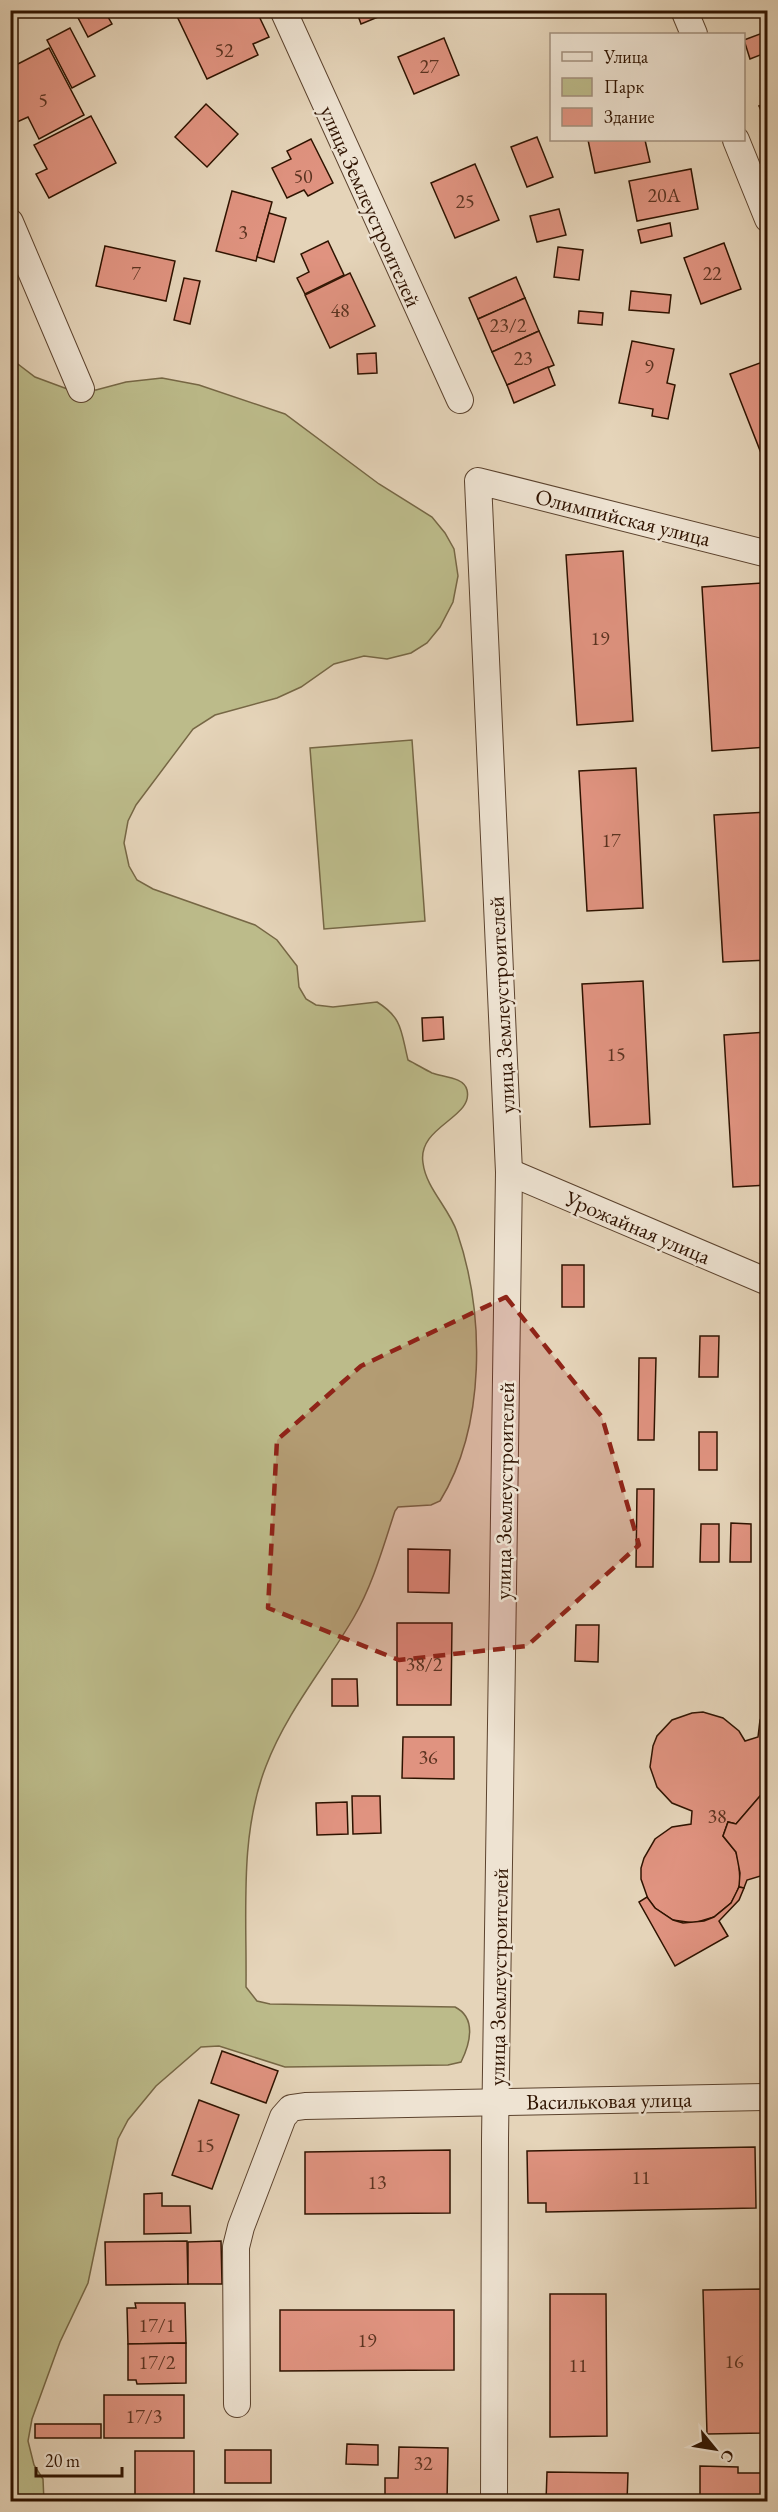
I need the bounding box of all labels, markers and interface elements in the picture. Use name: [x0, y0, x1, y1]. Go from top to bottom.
legend: [550, 33, 745, 141]
house number: 52: [214, 37, 234, 63]
text: Улица: [603, 45, 649, 68]
house number: 27: [419, 53, 439, 79]
text: Парк: [604, 75, 644, 98]
house number: 5: [38, 87, 48, 113]
street label: улица Землеустроителей: [313, 101, 428, 312]
text: Здание: [604, 105, 654, 128]
house number: 50: [293, 163, 313, 189]
house number: 20А: [647, 182, 681, 208]
house number: 25: [455, 188, 475, 214]
house number: 3: [238, 219, 248, 245]
house number: 7: [131, 260, 141, 286]
house number: 22: [702, 260, 722, 286]
house number: 48: [330, 297, 350, 323]
house number: 23/2: [490, 312, 527, 338]
house number: 23: [513, 345, 533, 371]
house number: 9: [644, 353, 654, 379]
street label: Олимпийская улица: [532, 482, 714, 553]
house number: 19: [590, 625, 610, 651]
house number: 17: [601, 827, 621, 853]
street label: улица Землеустроителей: [481, 895, 522, 1115]
house number: 15: [606, 1041, 626, 1067]
street label: Урожайная улица: [560, 1183, 715, 1271]
street label: улица Землеустроителей: [488, 1381, 521, 1600]
house number: 38/2: [406, 1651, 443, 1677]
house number: 36: [418, 1744, 438, 1770]
house number: 38: [707, 1803, 727, 1829]
street label: улица Землеустроителей: [482, 1867, 515, 2086]
street label: Васильковая улица: [526, 2085, 692, 2116]
house number: 15: [195, 2132, 215, 2158]
house number: 11: [631, 2164, 651, 2190]
house number: 13: [367, 2169, 387, 2195]
house number: 17/1: [139, 2312, 175, 2338]
house number: 19: [357, 2327, 377, 2353]
house number: 16: [724, 2348, 744, 2374]
house number: 17/2: [139, 2349, 176, 2375]
house number: 11: [568, 2352, 588, 2378]
house number: 17/3: [126, 2403, 162, 2429]
north arrow: [685, 2419, 745, 2479]
scale bar: [36, 2440, 122, 2478]
text: С: [716, 2446, 739, 2466]
text: 20 m: [45, 2449, 80, 2472]
house number: 32: [413, 2450, 433, 2476]

